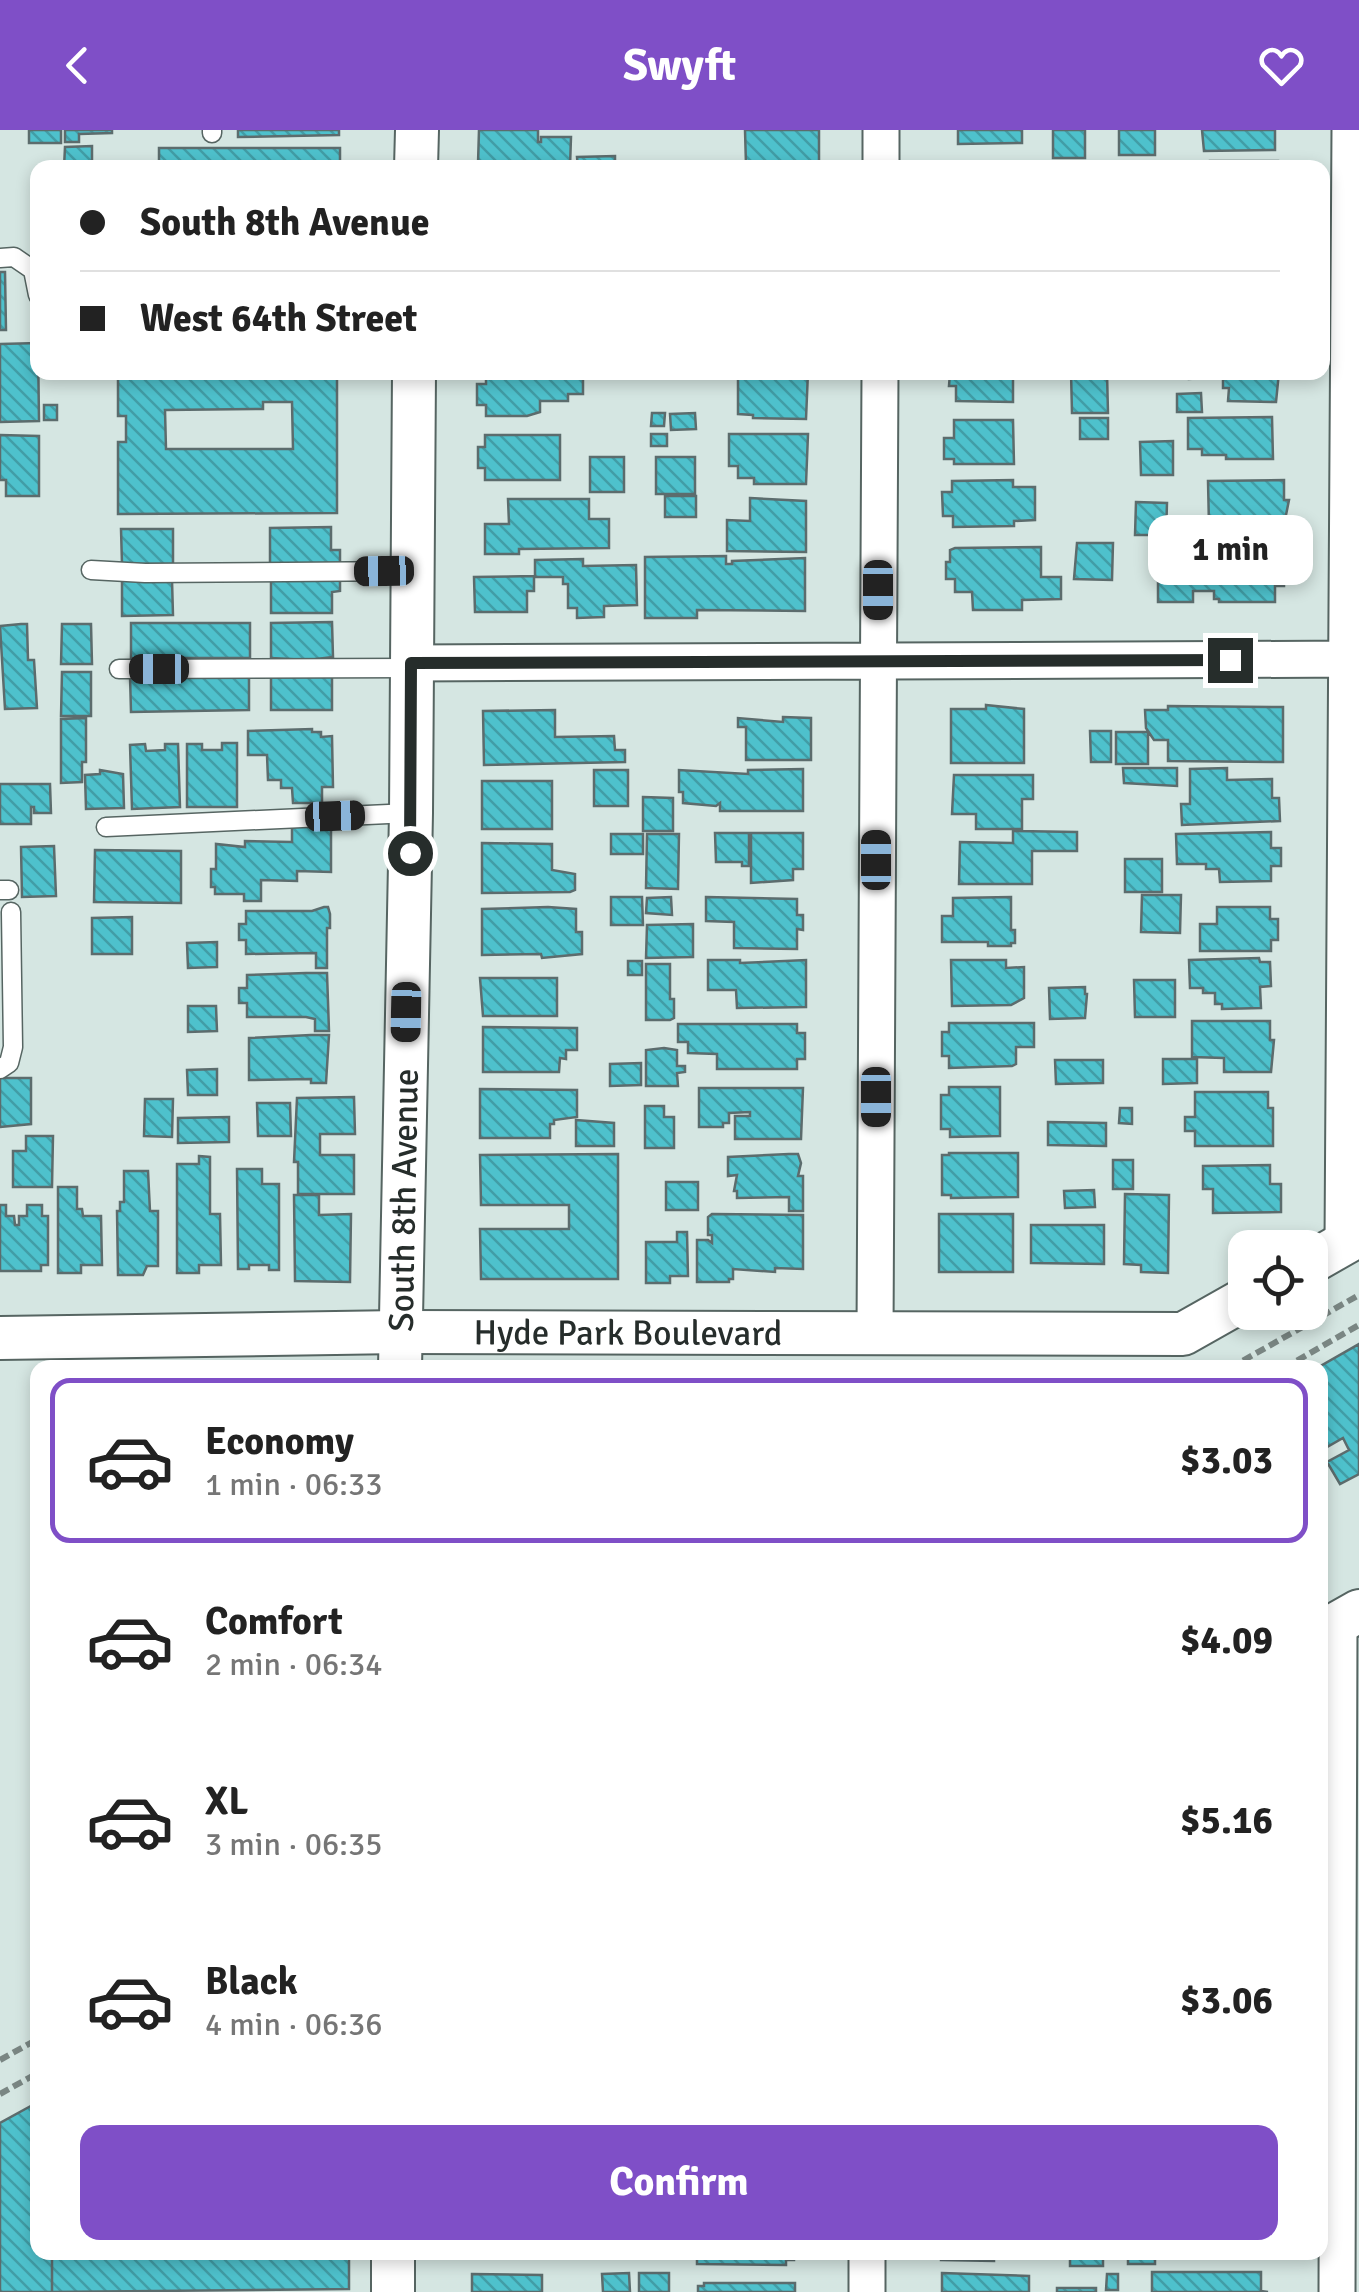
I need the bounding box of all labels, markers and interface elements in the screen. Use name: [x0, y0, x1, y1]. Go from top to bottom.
icon: back: [50, 38, 105, 93]
text: Swyft: [623, 38, 736, 93]
icon: heart: [1254, 38, 1309, 93]
text: South 8th Avenue: [140, 199, 430, 246]
text: West 64th Street: [140, 295, 417, 342]
callout: 1 min: [1148, 515, 1312, 585]
text: 1 min: [1192, 530, 1269, 569]
car: [354, 555, 414, 587]
car: [863, 560, 893, 620]
route end: [1208, 638, 1253, 683]
car: [129, 654, 189, 684]
car: [304, 800, 366, 832]
car: [861, 830, 891, 890]
route start: [388, 831, 433, 876]
car: [390, 982, 422, 1042]
car: [861, 1067, 891, 1127]
street label: South 8th Avenue: [379, 1068, 427, 1332]
map controls: [1228, 1230, 1328, 1330]
button: locate: [1228, 1230, 1328, 1330]
street label: Hyde Park Boulevard: [473, 1311, 782, 1354]
icon: car: [85, 1416, 175, 1506]
text: Economy: [205, 1418, 354, 1465]
text: $3.03: [1180, 1437, 1273, 1484]
text: 1 min · 06:33: [205, 1465, 383, 1504]
icon: car: [85, 1596, 175, 1686]
text: Comfort: [205, 1598, 343, 1645]
text: $4.09: [1180, 1617, 1273, 1664]
text: 2 min · 06:34: [205, 1645, 383, 1684]
icon: car: [85, 1776, 175, 1866]
text: XL: [205, 1778, 248, 1825]
text: $5.16: [1180, 1797, 1273, 1844]
text: 3 min · 06:35: [205, 1825, 383, 1864]
icon: car: [85, 1956, 175, 2046]
text: Black: [205, 1958, 298, 2005]
text: $3.06: [1180, 1977, 1273, 2024]
text: 4 min · 06:36: [205, 2005, 383, 2044]
button: Confirm: [80, 2125, 1278, 2240]

